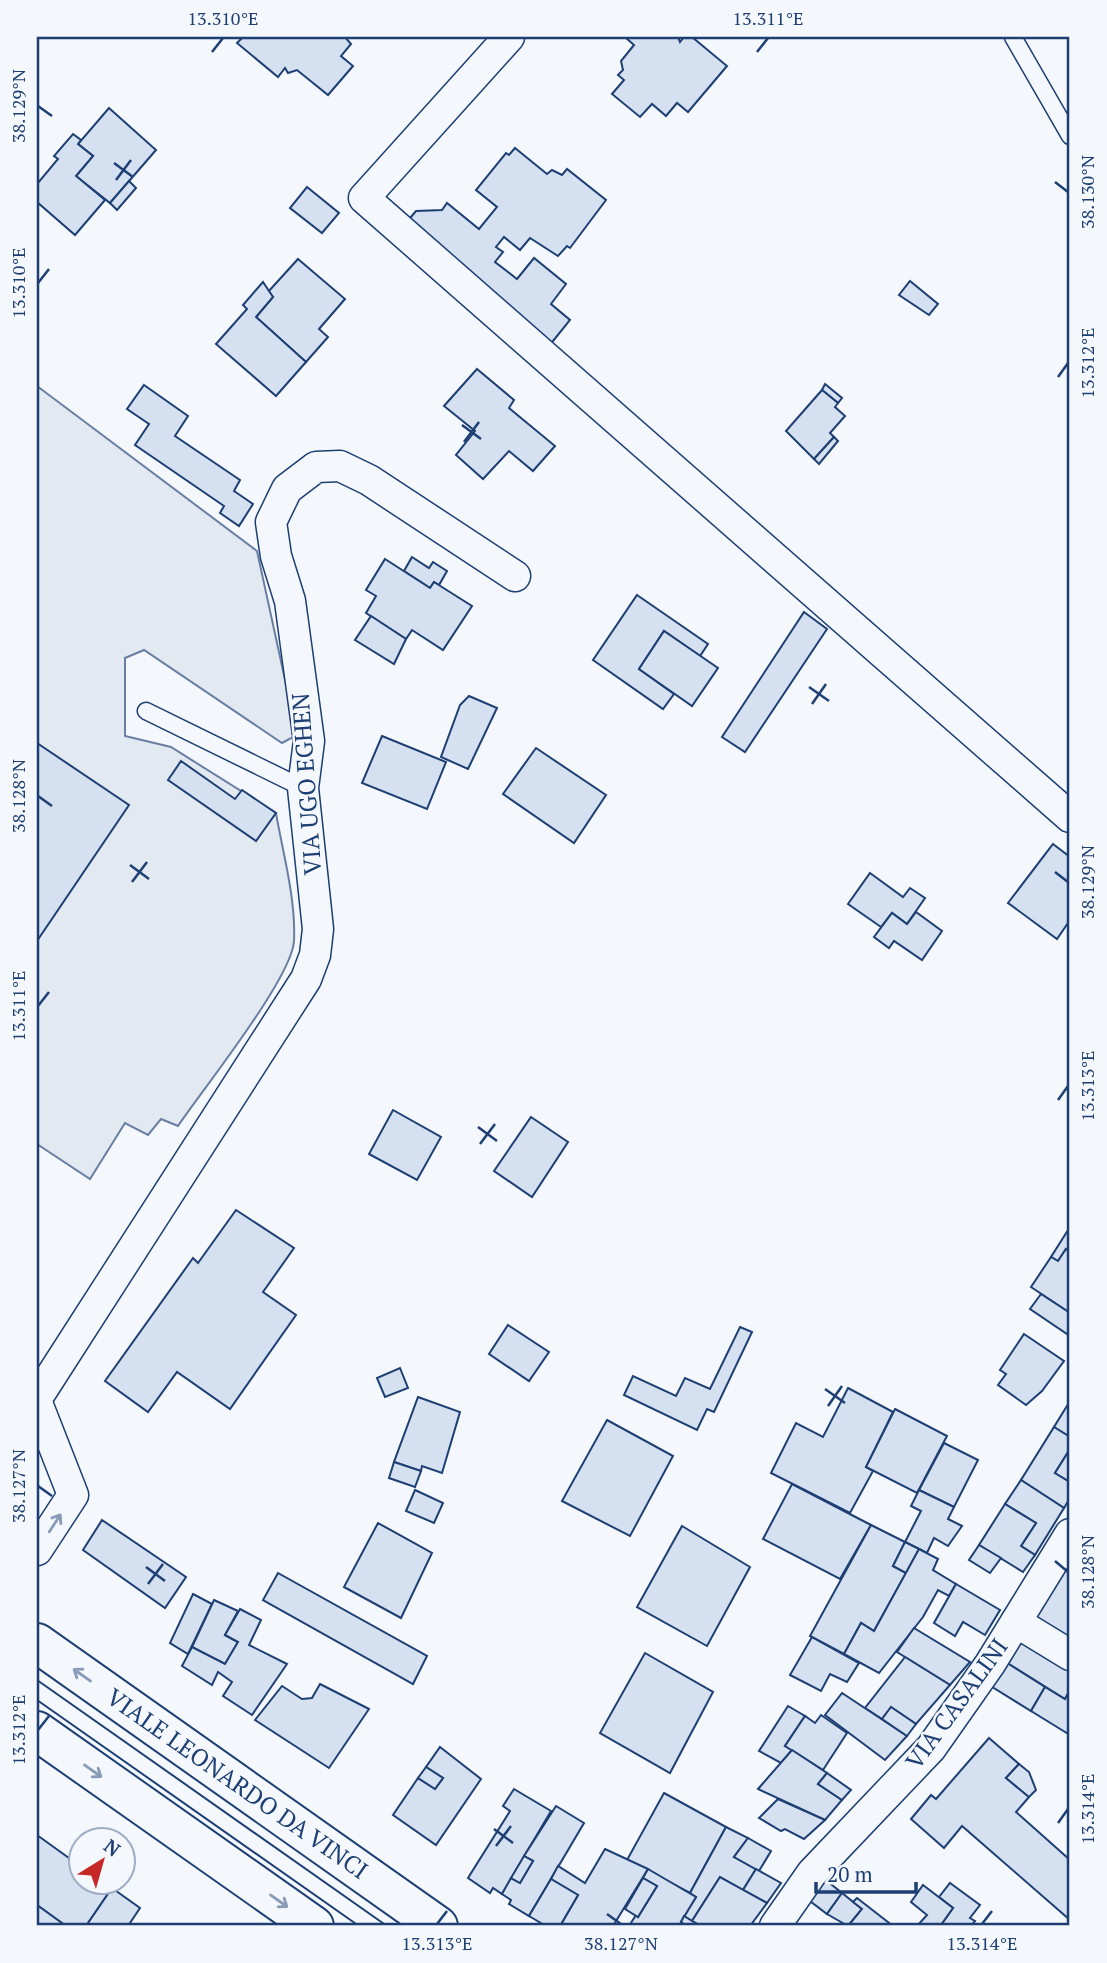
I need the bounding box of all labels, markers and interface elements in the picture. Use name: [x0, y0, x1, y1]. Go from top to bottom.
text: 13.310°E: [187, 6, 259, 30]
text: 13.311°E: [732, 6, 804, 30]
text: 38.129°N: [6, 69, 30, 143]
text: 38.130°N: [1075, 155, 1099, 229]
text: 13.310°E: [6, 247, 30, 319]
text: 13.312°E: [1075, 327, 1099, 399]
street label: VIA UGO EGHEN: [284, 692, 328, 876]
text: 38.128°N: [6, 759, 30, 833]
text: 38.129°N: [1075, 845, 1099, 919]
text: 13.311°E: [6, 970, 30, 1042]
text: 13.313°E: [1075, 1050, 1099, 1122]
text: 38.127°N: [6, 1449, 30, 1523]
one-way arrow: [48, 1513, 62, 1533]
text: 38.128°N: [1075, 1535, 1099, 1609]
street label: VIA CASALINI: [898, 1631, 1015, 1775]
one-way arrow: [73, 1668, 92, 1682]
street label: VIALE LEONARDO DA VINCI: [100, 1682, 374, 1886]
text: 13.312°E: [6, 1694, 30, 1766]
one-way arrow: [83, 1764, 102, 1778]
text: 13.314°E: [1075, 1773, 1099, 1845]
north arrow: [66, 1826, 136, 1896]
scale bar: [816, 1851, 916, 1895]
text: 20 m: [827, 1860, 873, 1888]
one-way arrow: [269, 1894, 288, 1908]
text: 13.313°E: [401, 1931, 473, 1955]
text: 38.127°N: [584, 1931, 658, 1955]
text: 13.314°E: [946, 1931, 1018, 1955]

